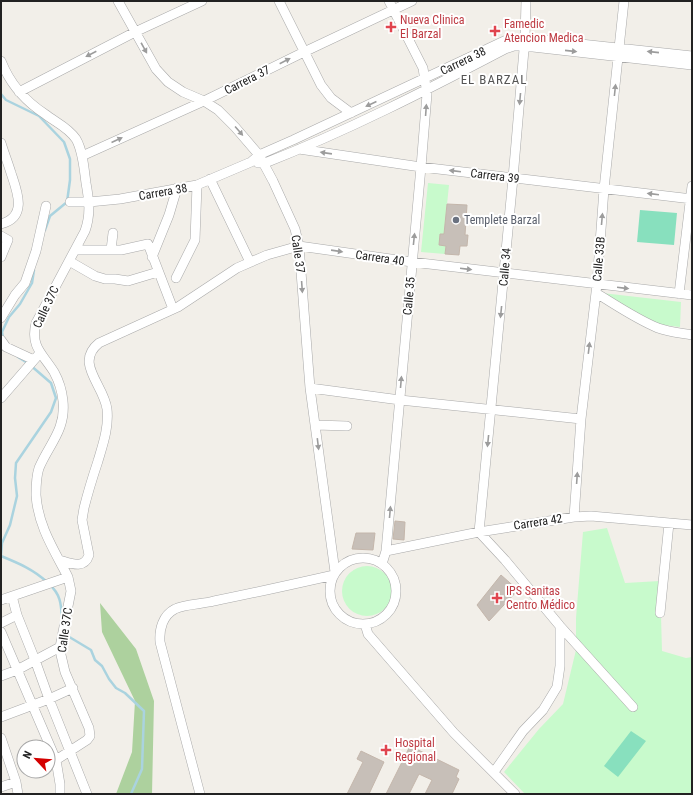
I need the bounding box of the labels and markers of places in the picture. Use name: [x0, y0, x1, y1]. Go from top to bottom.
place label: Nueva Clinica El Barzal: [400, 13, 465, 41]
place label: Famedic Atencion Medica: [504, 17, 584, 45]
marker: Nueva Clinica El Barzal: [385, 21, 397, 33]
marker: Famedic Atencion Medica: [489, 25, 501, 37]
place label: Templete Barzal: [464, 213, 540, 227]
marker: Templete Barzal: [451, 215, 461, 225]
place label: IPS Sanitas Centro Médico: [506, 584, 575, 612]
marker: IPS Sanitas Centro Médico: [491, 592, 503, 604]
place label: Hospital Regional: [395, 736, 436, 764]
marker: Hospital Regional: [380, 744, 392, 756]

